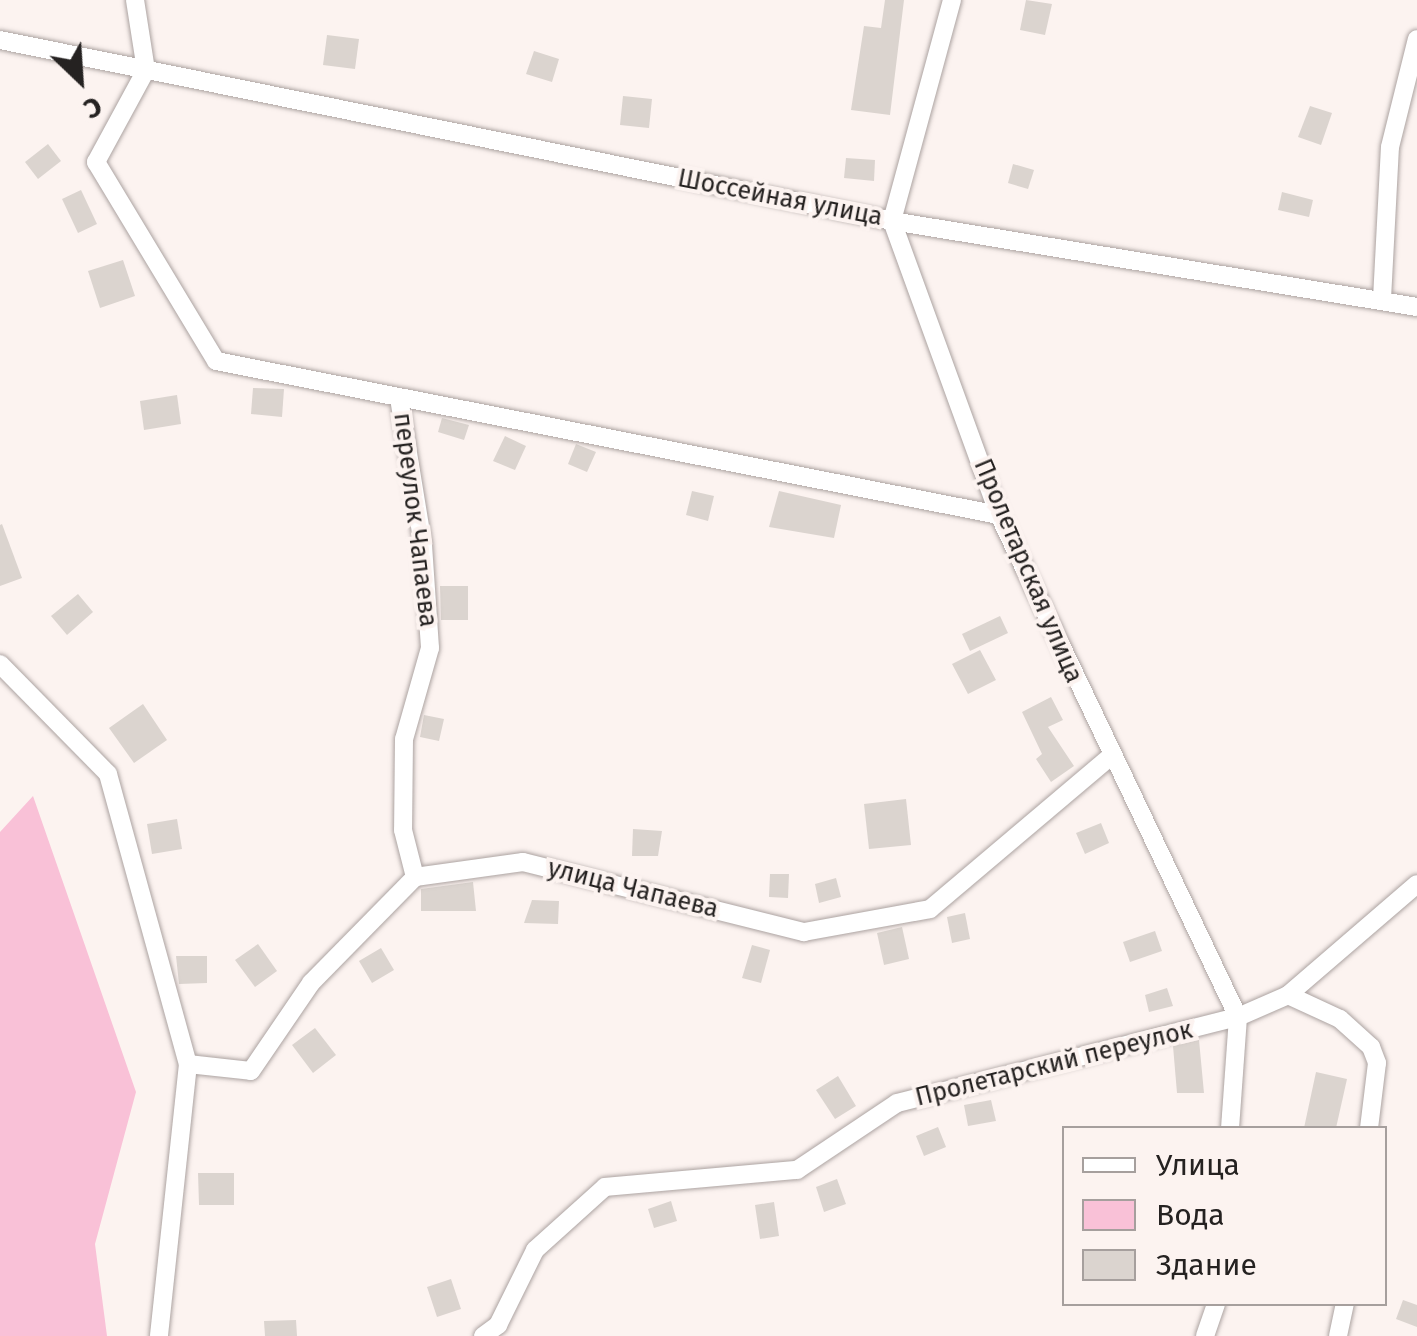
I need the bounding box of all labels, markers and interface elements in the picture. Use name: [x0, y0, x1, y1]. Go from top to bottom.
north arrow: [30, 30, 130, 130]
text: С: [79, 89, 107, 126]
street label: Шоссейная улица: [675, 163, 885, 233]
street label: переулок Чапаева: [387, 411, 443, 629]
street label: Пролетарская улица: [967, 454, 1089, 688]
street label: улица Чапаева: [545, 853, 721, 925]
street label: Пролетарский переулок: [912, 1015, 1196, 1113]
legend: [1062, 1126, 1387, 1306]
text: Улица: [1156, 1147, 1240, 1183]
text: Вода: [1156, 1197, 1225, 1233]
text: Здание: [1156, 1247, 1257, 1283]

